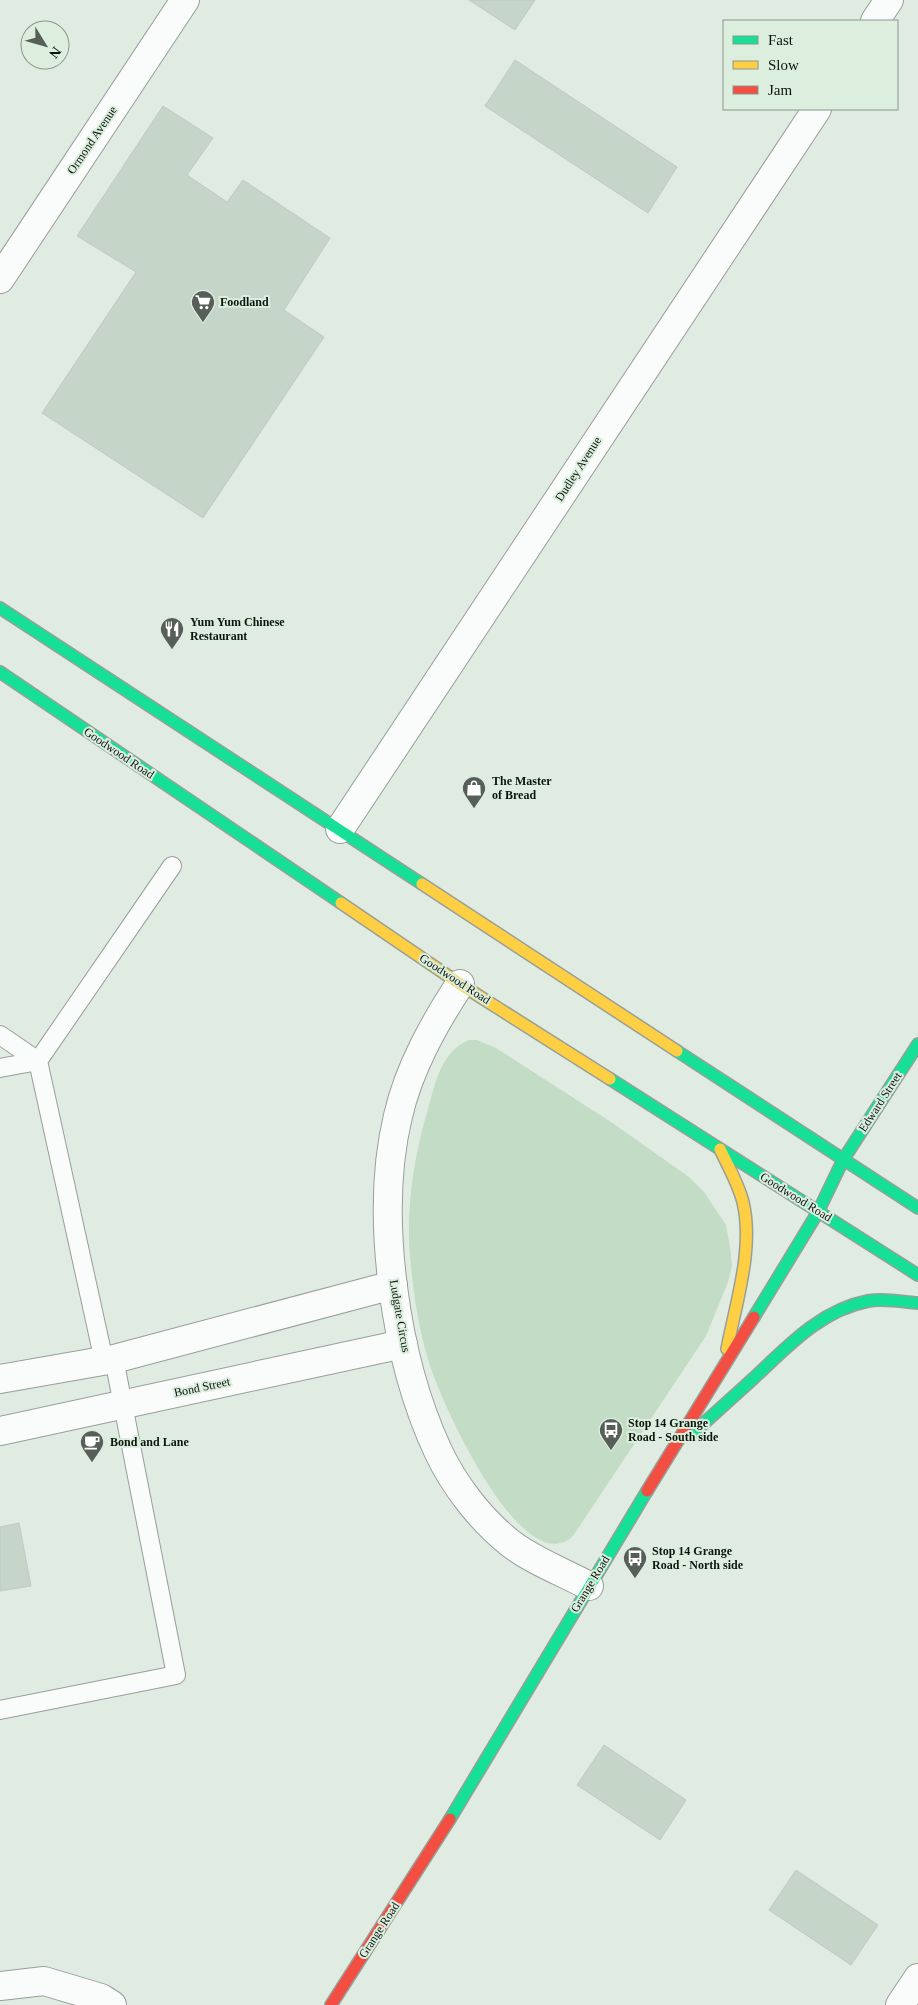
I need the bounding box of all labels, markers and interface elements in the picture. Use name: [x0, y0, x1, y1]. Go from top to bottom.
north arrow: [20, 20, 70, 70]
legend: [723, 20, 898, 110]
text: Fast: [768, 32, 794, 48]
text: N: [46, 44, 64, 61]
text: Slow: [768, 57, 799, 73]
text: Jam: [768, 82, 792, 98]
street label: Ormond Avenue: [64, 103, 120, 177]
supermarket icon: Foodland: [190, 289, 216, 323]
place label: Foodland: [220, 295, 269, 309]
street label: Dudley Avenue: [552, 434, 604, 504]
place label: Yum Yum Chinese Restaurant: [190, 615, 285, 643]
restaurant icon: Yum Yum Chinese Restaurant: [159, 616, 185, 650]
street label: Goodwood Road: [81, 724, 157, 782]
place label: The Master of Bread: [492, 774, 552, 802]
shop icon: The Master of Bread: [461, 775, 487, 809]
street label: Goodwood Road: [417, 951, 493, 1007]
street label: Edward Street: [856, 1069, 905, 1134]
street label: Goodwood Road: [758, 1169, 834, 1225]
street label: Ludgate Circus: [387, 1279, 413, 1354]
street label: Bond Street: [173, 1374, 232, 1400]
place label: Stop 14 Grange Road - South side: [628, 1416, 719, 1444]
bus stop icon: Stop 14 Grange Road - South side: [598, 1417, 624, 1451]
cafe icon: Bond and Lane: [79, 1429, 105, 1463]
place label: Bond and Lane: [110, 1435, 189, 1449]
place label: Stop 14 Grange Road - North side: [652, 1544, 744, 1572]
bus stop icon: Stop 14 Grange Road - North side: [622, 1545, 648, 1579]
street label: Grange Road: [568, 1553, 612, 1615]
street label: Grange Road: [356, 1899, 402, 1961]

